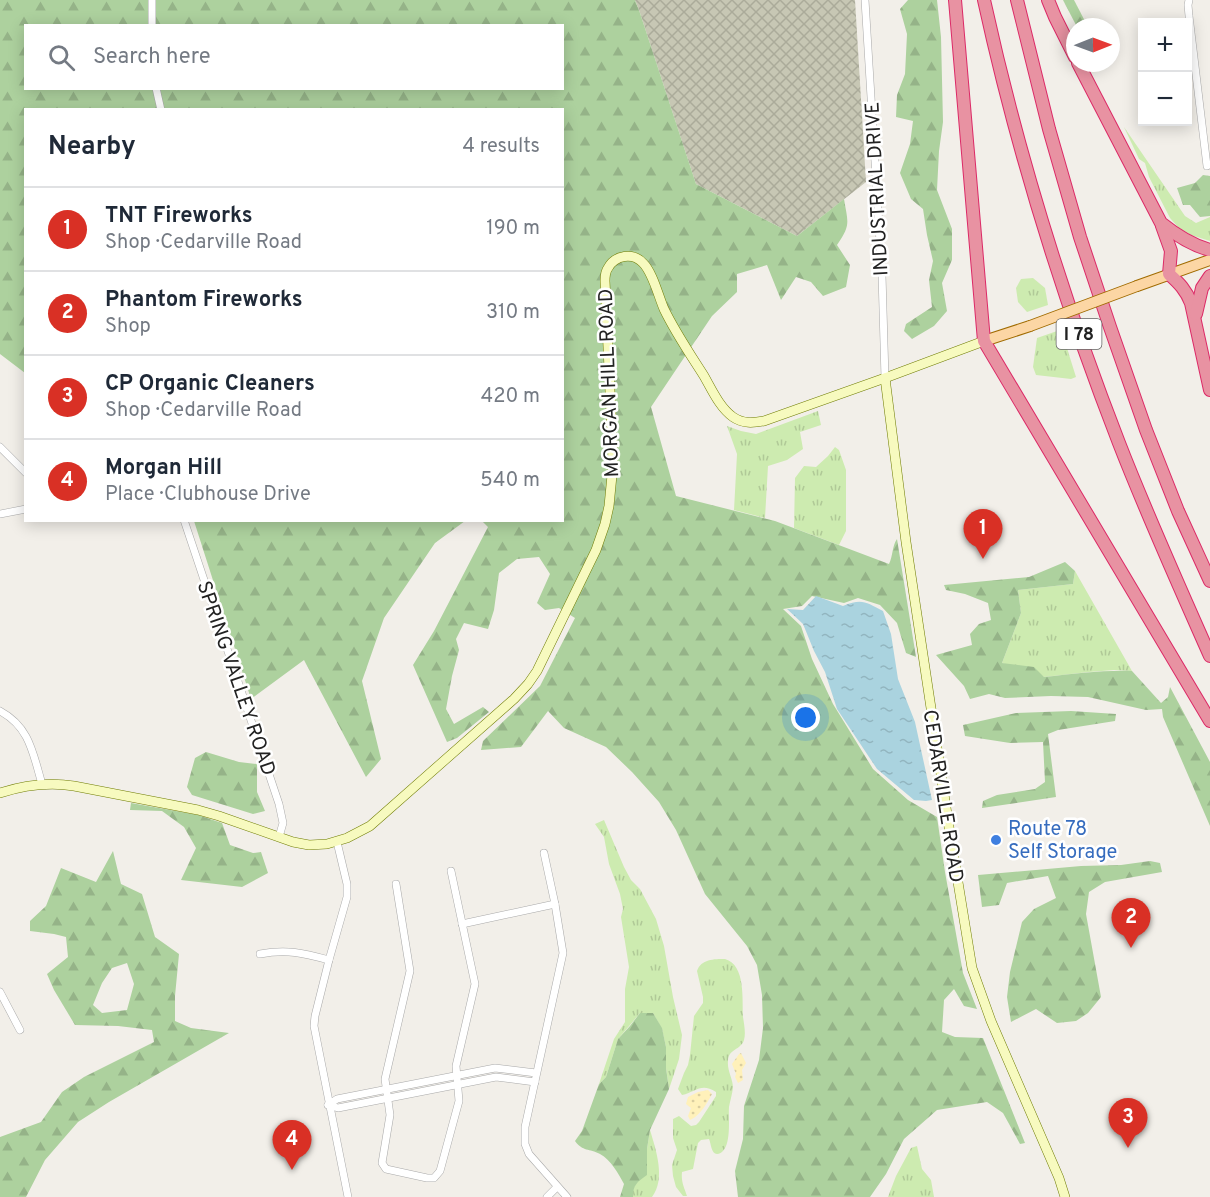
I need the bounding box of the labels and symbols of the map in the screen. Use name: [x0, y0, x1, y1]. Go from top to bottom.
north arrow: [1066, 18, 1120, 72]
street label: INDUSTRIAL DRIVE: [860, 101, 896, 277]
street label: MORGAN HILL ROAD: [594, 288, 626, 478]
road number: I 78: [1056, 319, 1102, 349]
pin: 1: [964, 510, 1002, 559]
street label: SPRING VALLEY ROAD: [190, 578, 281, 779]
your location: [791, 703, 820, 732]
street label: CEDARVILLE ROAD: [916, 708, 969, 885]
place label: Route 78 Self Storage: [1008, 817, 1117, 866]
marker: Route 78 Self Storage: [989, 833, 1003, 847]
pin: 2: [1112, 898, 1150, 948]
pin: 3: [1108, 1098, 1148, 1148]
pin: 4: [272, 1120, 312, 1170]

